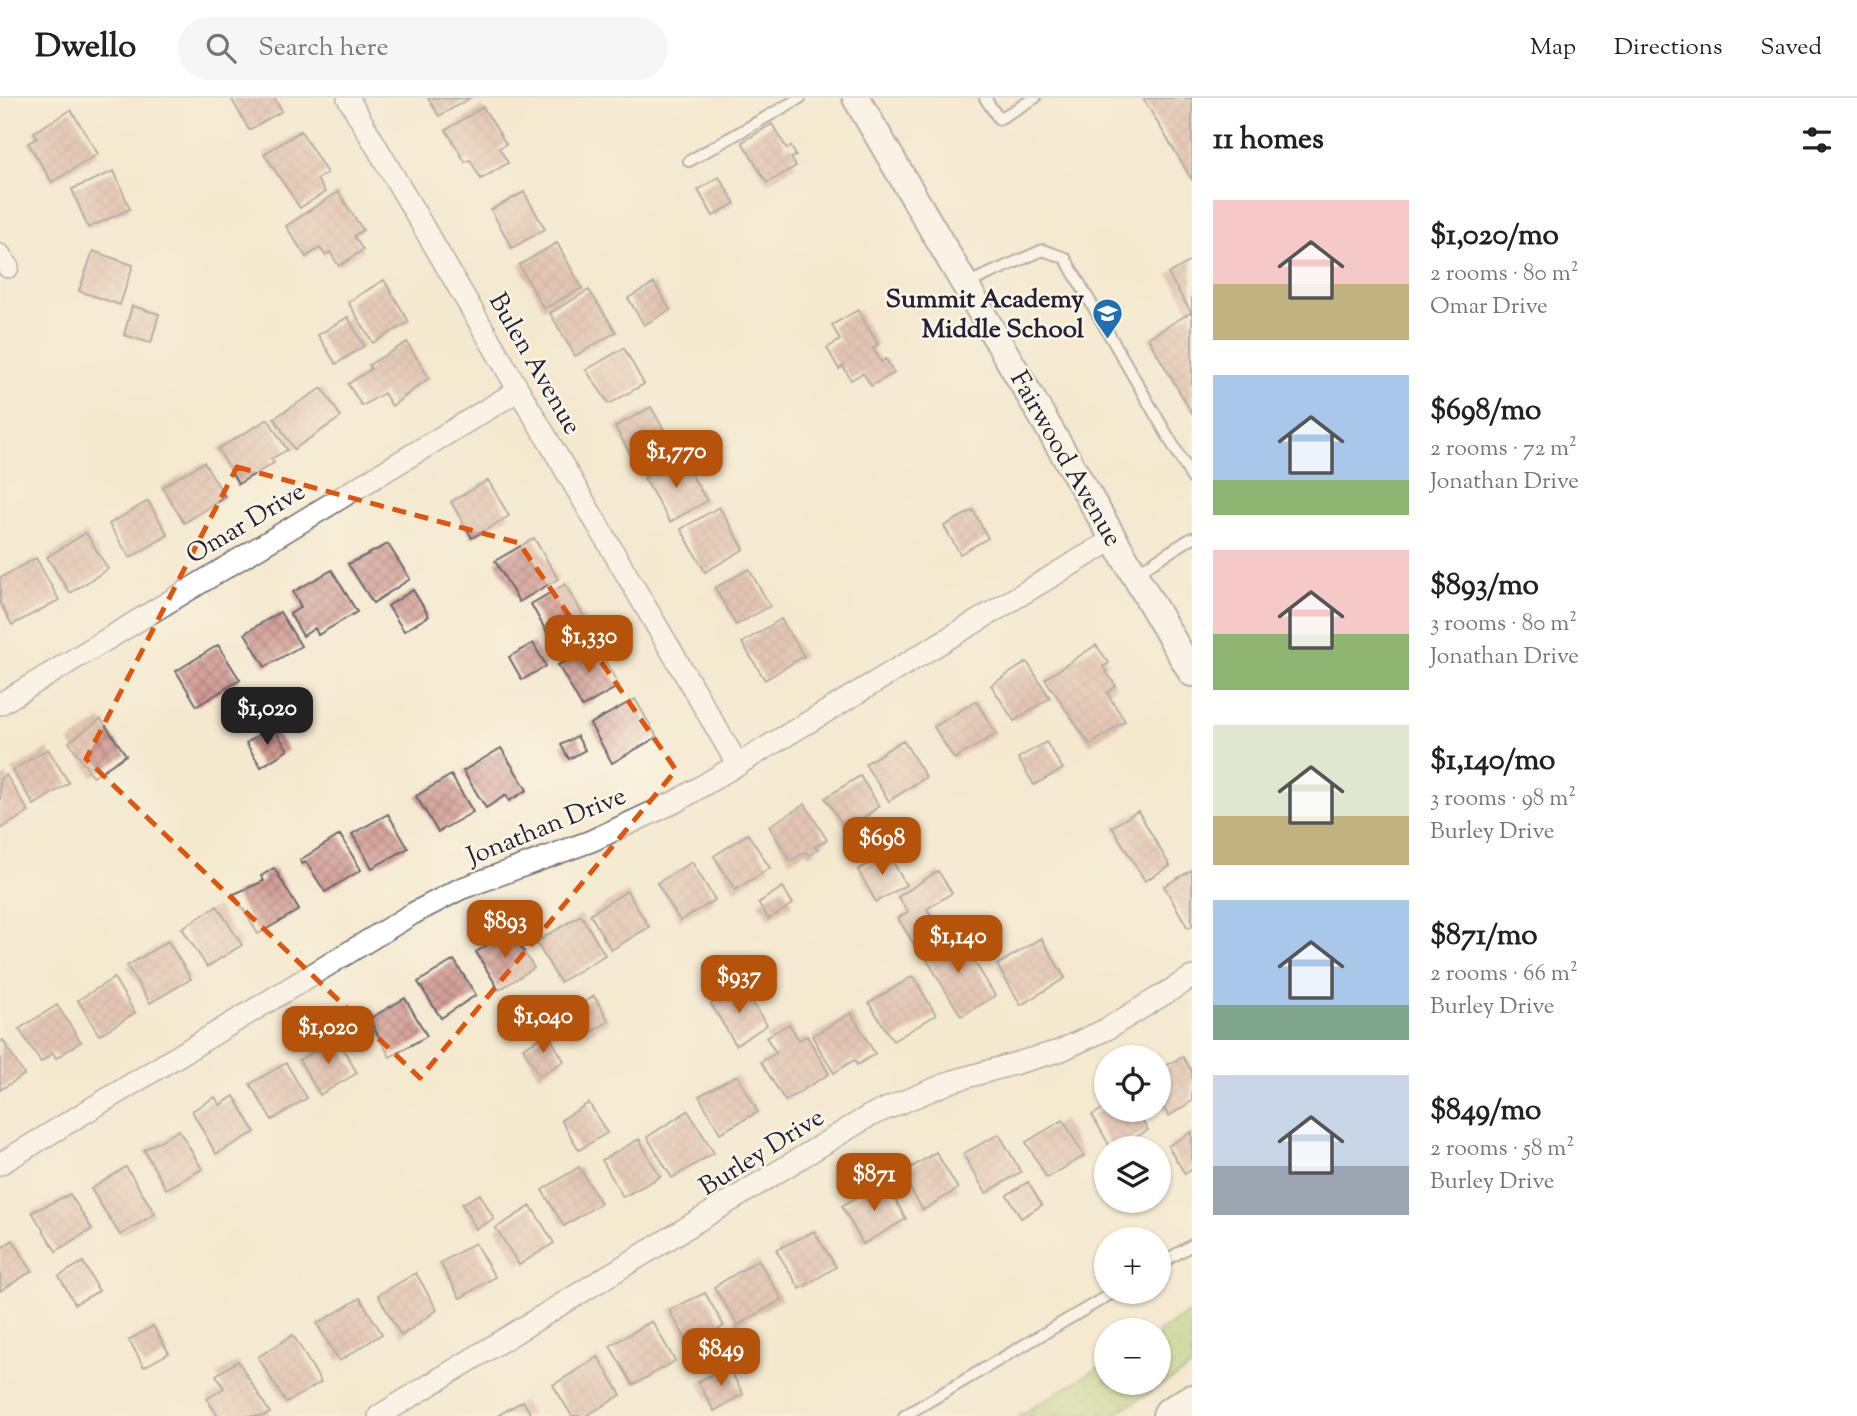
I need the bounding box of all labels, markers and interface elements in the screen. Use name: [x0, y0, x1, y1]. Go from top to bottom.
search box: [178, 17, 668, 80]
text: Dwello: [35, 24, 136, 72]
icon: search: [202, 29, 240, 67]
text: Search here: [258, 30, 389, 67]
text: Map: [1530, 31, 1576, 65]
text: Directions: [1614, 31, 1722, 65]
text: Saved: [1760, 31, 1822, 65]
text: 11 homes: [1213, 119, 1324, 162]
icon: filters: [1798, 121, 1836, 159]
text: $1,020/mo: [1430, 215, 1559, 258]
icon: home: [1269, 228, 1353, 312]
text: 2 rooms · 80 m²: [1430, 258, 1578, 291]
place label: Summit Academy Middle School: [885, 282, 1085, 349]
street label: Bulen Avenue: [478, 286, 589, 442]
text: Omar Drive: [1430, 291, 1548, 324]
school or university icon: Summit Academy Middle School: [1090, 296, 1124, 340]
street label: Fairwood Avenue: [1000, 365, 1130, 554]
text: $698/mo: [1430, 390, 1542, 433]
icon: home: [1269, 403, 1353, 487]
pin: $1,770: [619, 430, 733, 490]
text: 2 rooms · 72 m²: [1430, 433, 1577, 466]
text: $1,770: [646, 436, 706, 469]
text: Jonathan Drive: [1430, 466, 1579, 499]
street label: Omar Drive: [180, 474, 313, 574]
text: $893/mo: [1430, 565, 1539, 608]
icon: home: [1269, 578, 1353, 662]
text: 3 rooms · 80 m²: [1430, 608, 1577, 641]
pin: $1,330: [532, 616, 646, 675]
text: $1,330: [561, 621, 617, 654]
text: Jonathan Drive: [1430, 641, 1579, 674]
pin: $1,020: [210, 688, 324, 747]
text: $1,020: [237, 693, 297, 726]
text: $1,140/mo: [1430, 740, 1555, 783]
icon: home: [1269, 753, 1353, 837]
street label: Jonathan Drive: [460, 779, 632, 877]
text: 3 rooms · 98 m²: [1430, 783, 1576, 816]
text: Burley Drive: [1430, 816, 1555, 849]
pin: $698: [841, 818, 923, 877]
text: $698: [859, 823, 905, 856]
pin: $893: [464, 900, 546, 960]
text: $893: [483, 906, 527, 939]
text: $871/mo: [1430, 915, 1538, 958]
pin: $1,140: [901, 916, 1015, 975]
text: $1,140: [929, 921, 987, 954]
icon: home: [1269, 928, 1353, 1012]
pin: $937: [698, 956, 780, 1015]
text: 2 rooms · 66 m²: [1430, 958, 1578, 991]
text: $937: [717, 961, 761, 994]
text: Burley Drive: [1430, 991, 1555, 1024]
pin: $1,040: [486, 996, 600, 1055]
text: $1,040: [513, 1001, 573, 1034]
pin: $1,020: [271, 1006, 385, 1066]
text: $1,020: [298, 1012, 358, 1045]
map controls: [1094, 1045, 1171, 1395]
button: locate: [1094, 1045, 1171, 1122]
text: $849/mo: [1430, 1090, 1541, 1133]
street label: Burley Drive: [693, 1100, 832, 1206]
icon: home: [1269, 1103, 1353, 1187]
text: 2 rooms · 58 m²: [1430, 1133, 1574, 1166]
button: layers: [1094, 1136, 1171, 1213]
pin: $871: [833, 1154, 915, 1213]
text: $871: [852, 1159, 896, 1192]
text: Burley Drive: [1430, 1166, 1555, 1199]
button: +: [1094, 1227, 1171, 1304]
button: −: [1094, 1318, 1171, 1395]
pin: $849: [680, 1328, 762, 1388]
text: $849: [698, 1334, 744, 1367]

